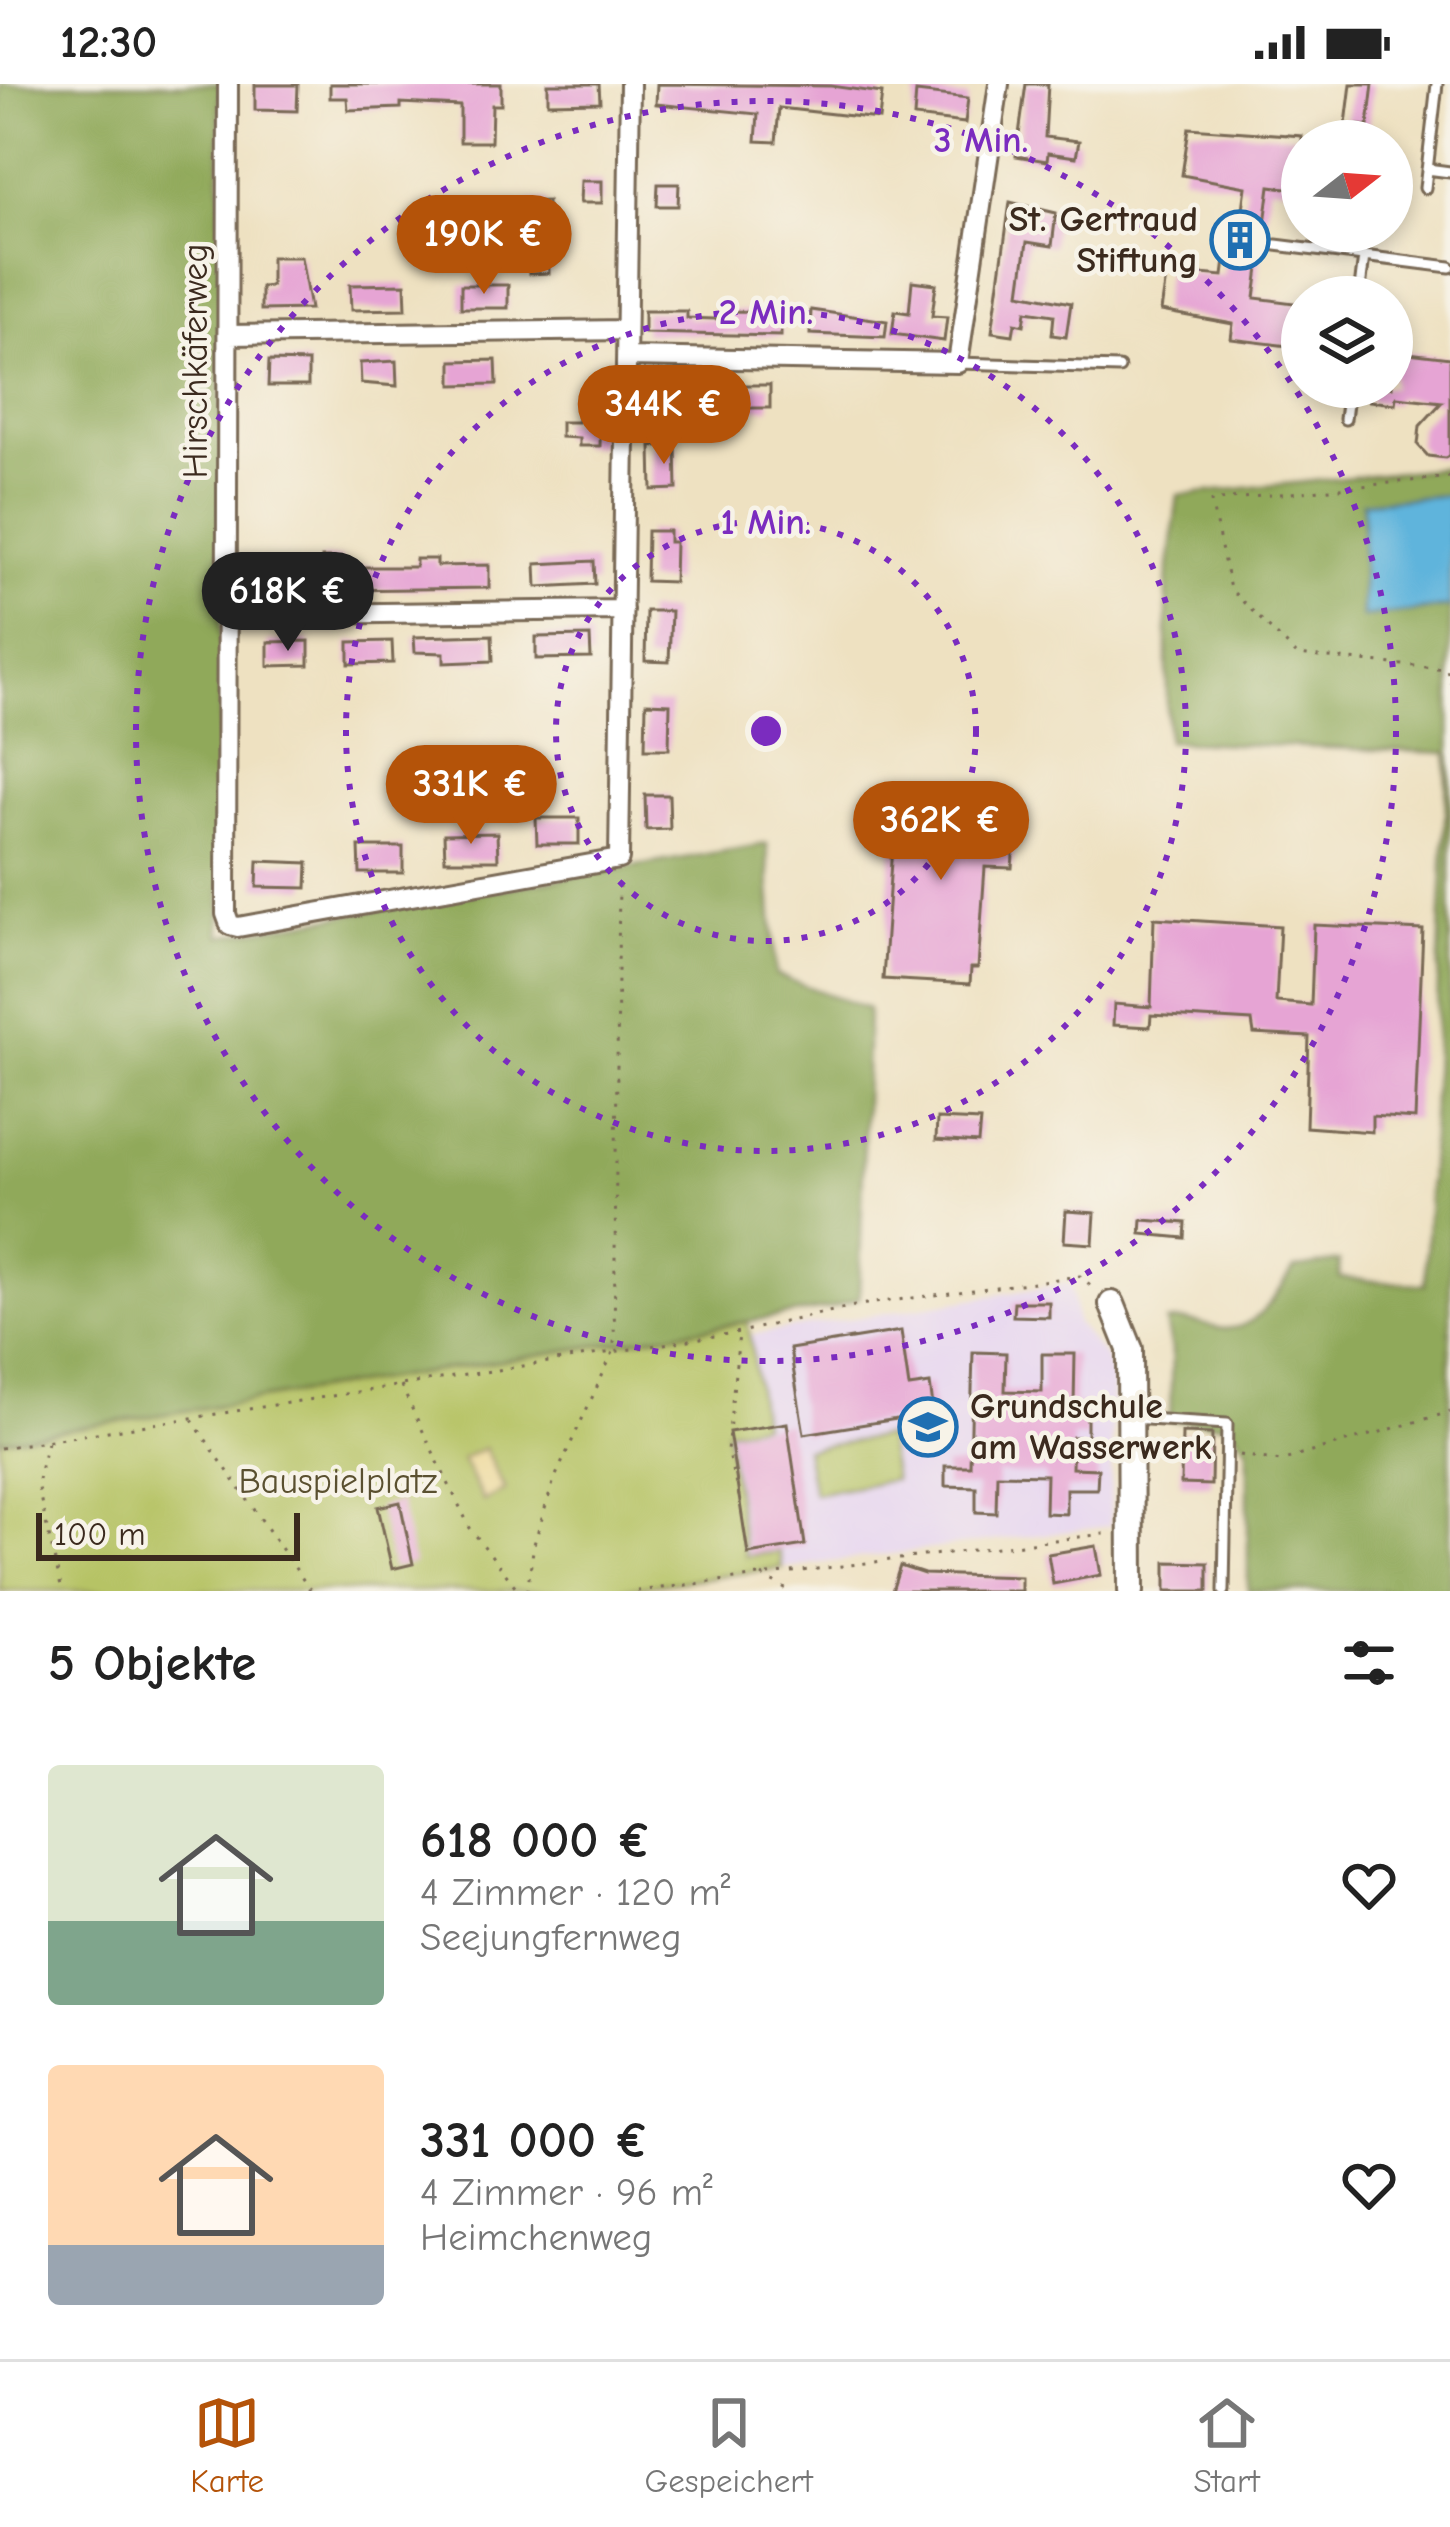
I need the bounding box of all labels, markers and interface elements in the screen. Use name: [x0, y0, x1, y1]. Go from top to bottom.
text: 12:30: [60, 16, 157, 68]
text: 3 Min.: [934, 120, 1028, 161]
north arrow: [1281, 120, 1413, 252]
map controls: [1281, 120, 1413, 408]
pin: 190K €: [386, 195, 582, 297]
place label: St. Gertraud Stiftung: [1009, 199, 1198, 281]
building icon: St. Gertraud Stiftung: [1209, 209, 1271, 271]
text: 190K €: [424, 211, 544, 256]
street label: Hirschkäferweg: [175, 244, 216, 478]
button: layers: [1281, 276, 1413, 408]
text: 2 Min.: [719, 292, 813, 333]
pin: 344K €: [566, 365, 762, 467]
text: 344K €: [605, 381, 723, 426]
text: 1 Min.: [721, 502, 811, 543]
pin: 618K €: [190, 552, 386, 654]
text: 618K €: [229, 568, 347, 613]
centre of rings: [745, 710, 787, 752]
pin: 331K €: [373, 745, 569, 847]
text: 331K €: [413, 761, 529, 806]
pin: 362K €: [843, 781, 1039, 883]
text: 362K €: [880, 797, 1002, 842]
place label: Grundschule am Wasserwerk: [970, 1386, 1212, 1468]
school or university icon: Grundschule am Wasserwerk: [897, 1396, 959, 1458]
park label: Bauspielplatz: [239, 1461, 438, 1502]
scale bar: [36, 1507, 300, 1560]
text: 100 m: [54, 1515, 146, 1553]
icon: filters: [1336, 1630, 1402, 1696]
text: 5 Objekte: [48, 1634, 256, 1693]
text: 618 000 €: [420, 1811, 652, 1870]
icon: home: [144, 1813, 288, 1957]
icon: heart: [1336, 1852, 1402, 1918]
text: 4 Zimmer · 120 m²: [420, 1870, 730, 1915]
text: Seejungfernweg: [420, 1915, 682, 1960]
text: 331 000 €: [420, 2111, 649, 2170]
icon: home: [144, 2113, 288, 2257]
icon: heart: [1336, 2152, 1402, 2218]
text: 4 Zimmer · 96 m²: [420, 2170, 713, 2215]
text: Heimchenweg: [420, 2215, 652, 2260]
tab: Karte: [190, 2390, 264, 2500]
tab: Gespeichert: [645, 2390, 813, 2500]
tab: Start: [1193, 2390, 1260, 2500]

